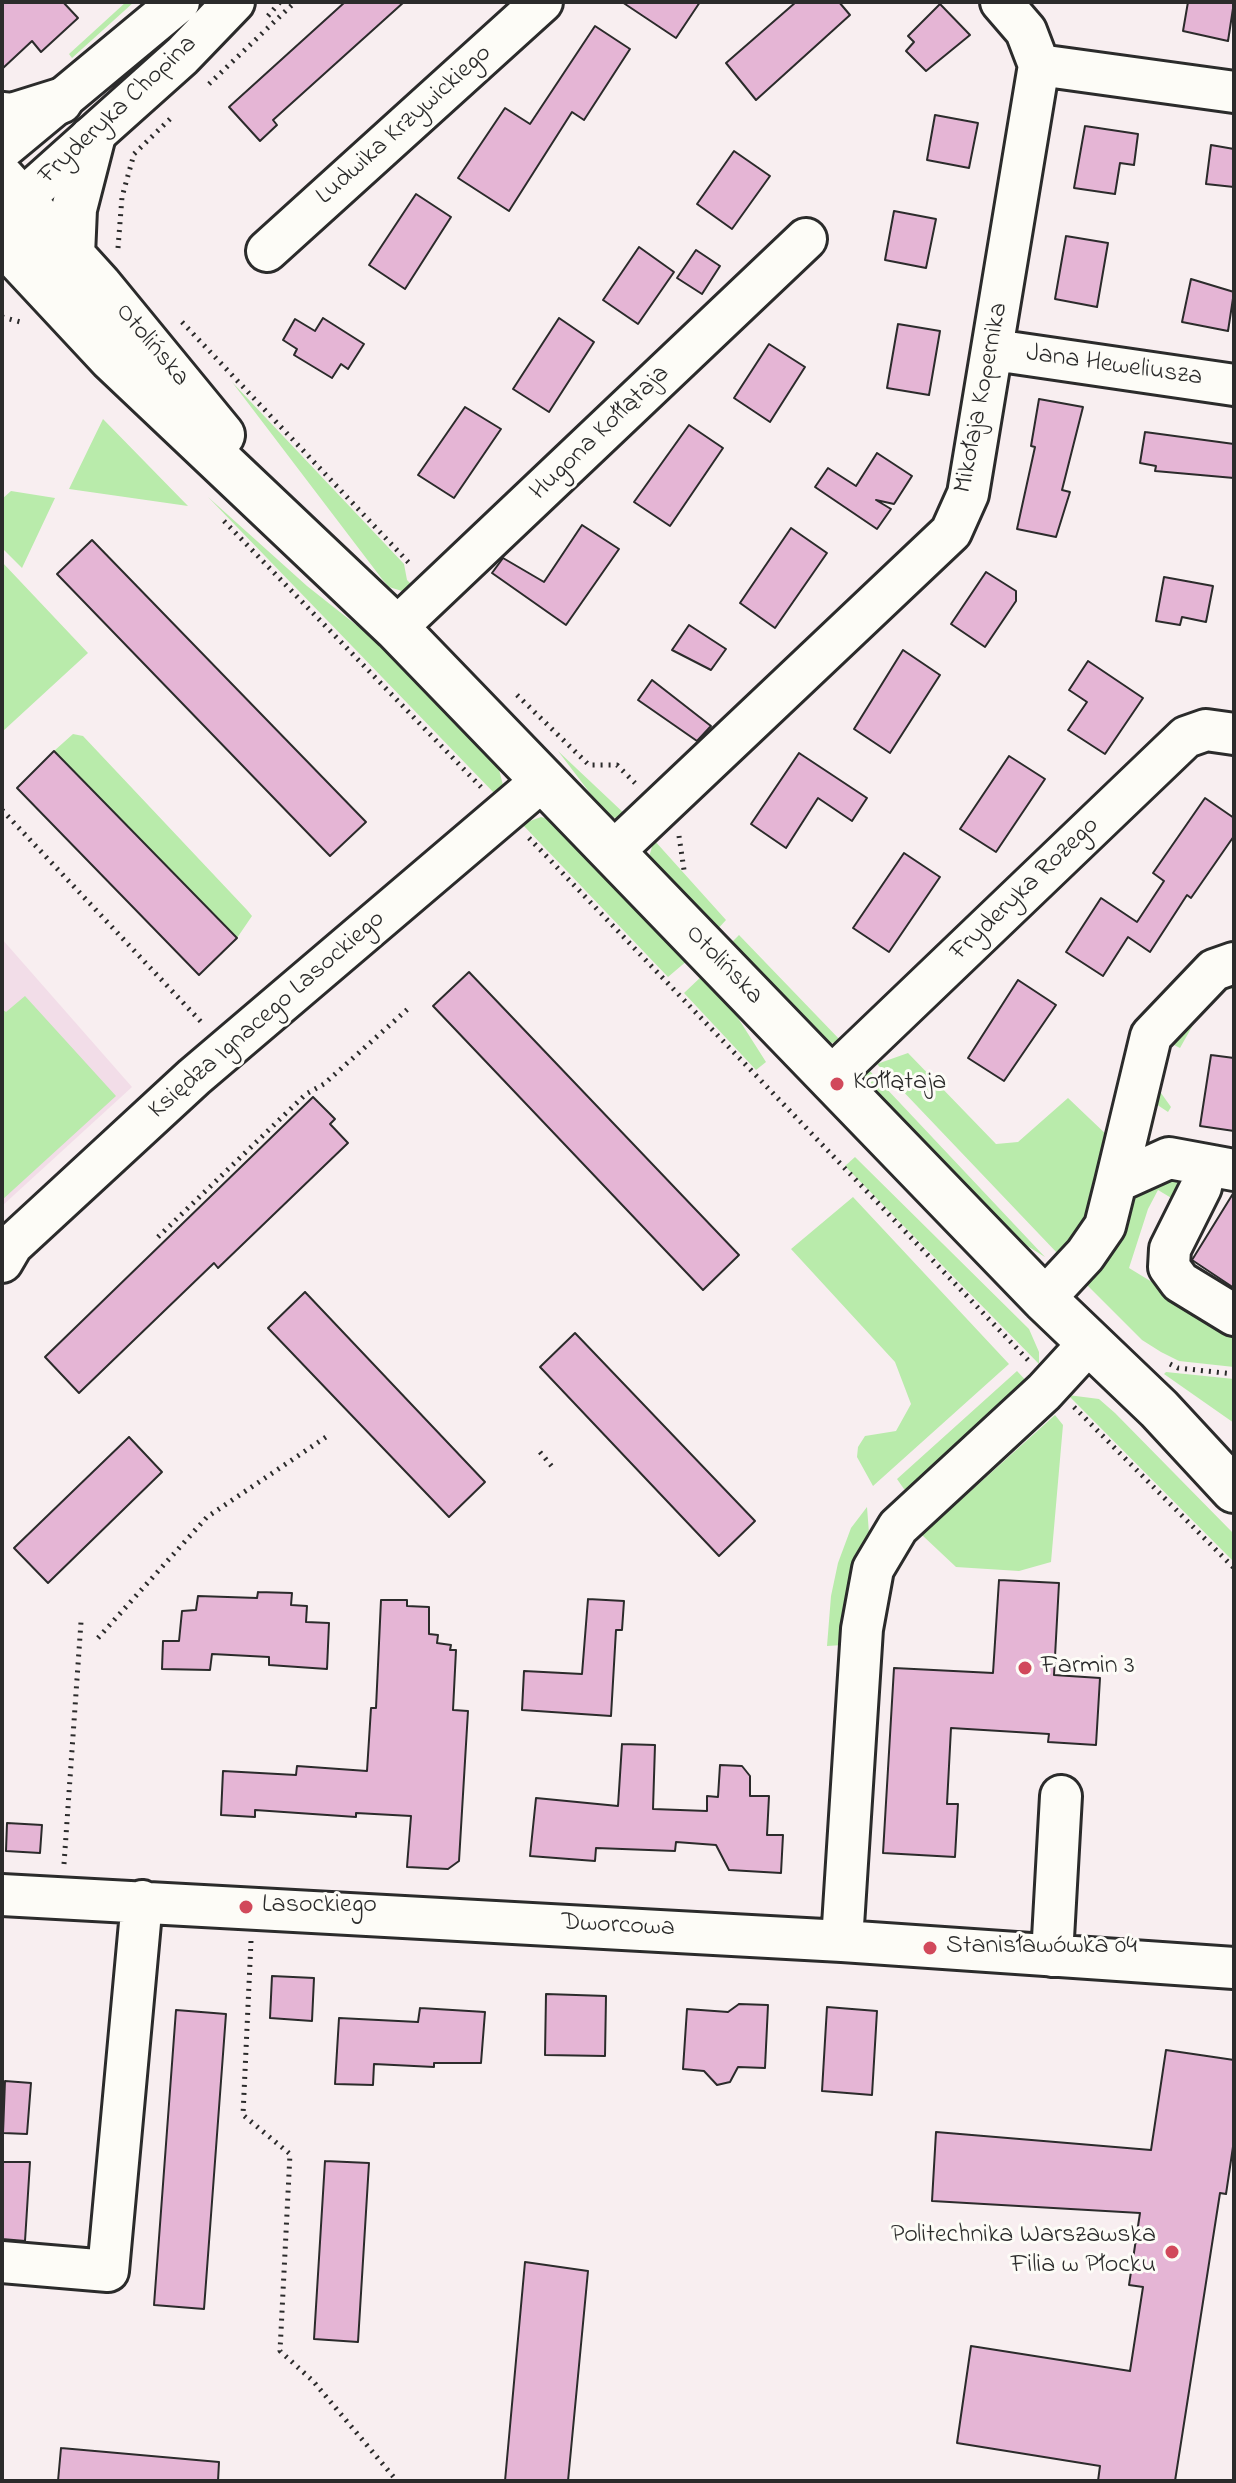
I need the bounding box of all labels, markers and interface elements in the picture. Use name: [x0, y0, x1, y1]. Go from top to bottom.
street label: Fryderyka Chopina: [34, 30, 204, 192]
street label: Ludwika Krzywickiego: [311, 39, 499, 213]
street label: Otolińska: [107, 298, 195, 394]
street label: Mikołaja Kopernika: [949, 300, 1017, 496]
street label: Jana Heweliusza: [1024, 339, 1204, 395]
street label: Hugona Kołłątaja: [525, 360, 677, 508]
street label: Fryderyka Rozego: [945, 811, 1107, 969]
street label: Księdza Ignacego Lasockiego: [144, 905, 392, 1127]
street label: Otolińska: [677, 920, 769, 1012]
place label: Kołłątaja: [853, 1068, 946, 1100]
marker: Kołłątaja: [828, 1075, 846, 1093]
place label: Farmin 3: [1041, 1652, 1135, 1684]
marker: Farmin 3: [1016, 1659, 1034, 1677]
place label: Lasockiego: [262, 1891, 377, 1923]
marker: Lasockiego: [237, 1898, 255, 1916]
street label: Dworcowa: [560, 1908, 676, 1946]
place label: Stanisławówka 04: [946, 1932, 1137, 1964]
marker: Stanisławówka 04: [921, 1939, 939, 1957]
place label: Politechnika Warszawska Filia w Płocku: [891, 2221, 1156, 2282]
marker: Politechnika Warszawska Filia w Płocku: [1163, 2243, 1181, 2261]

